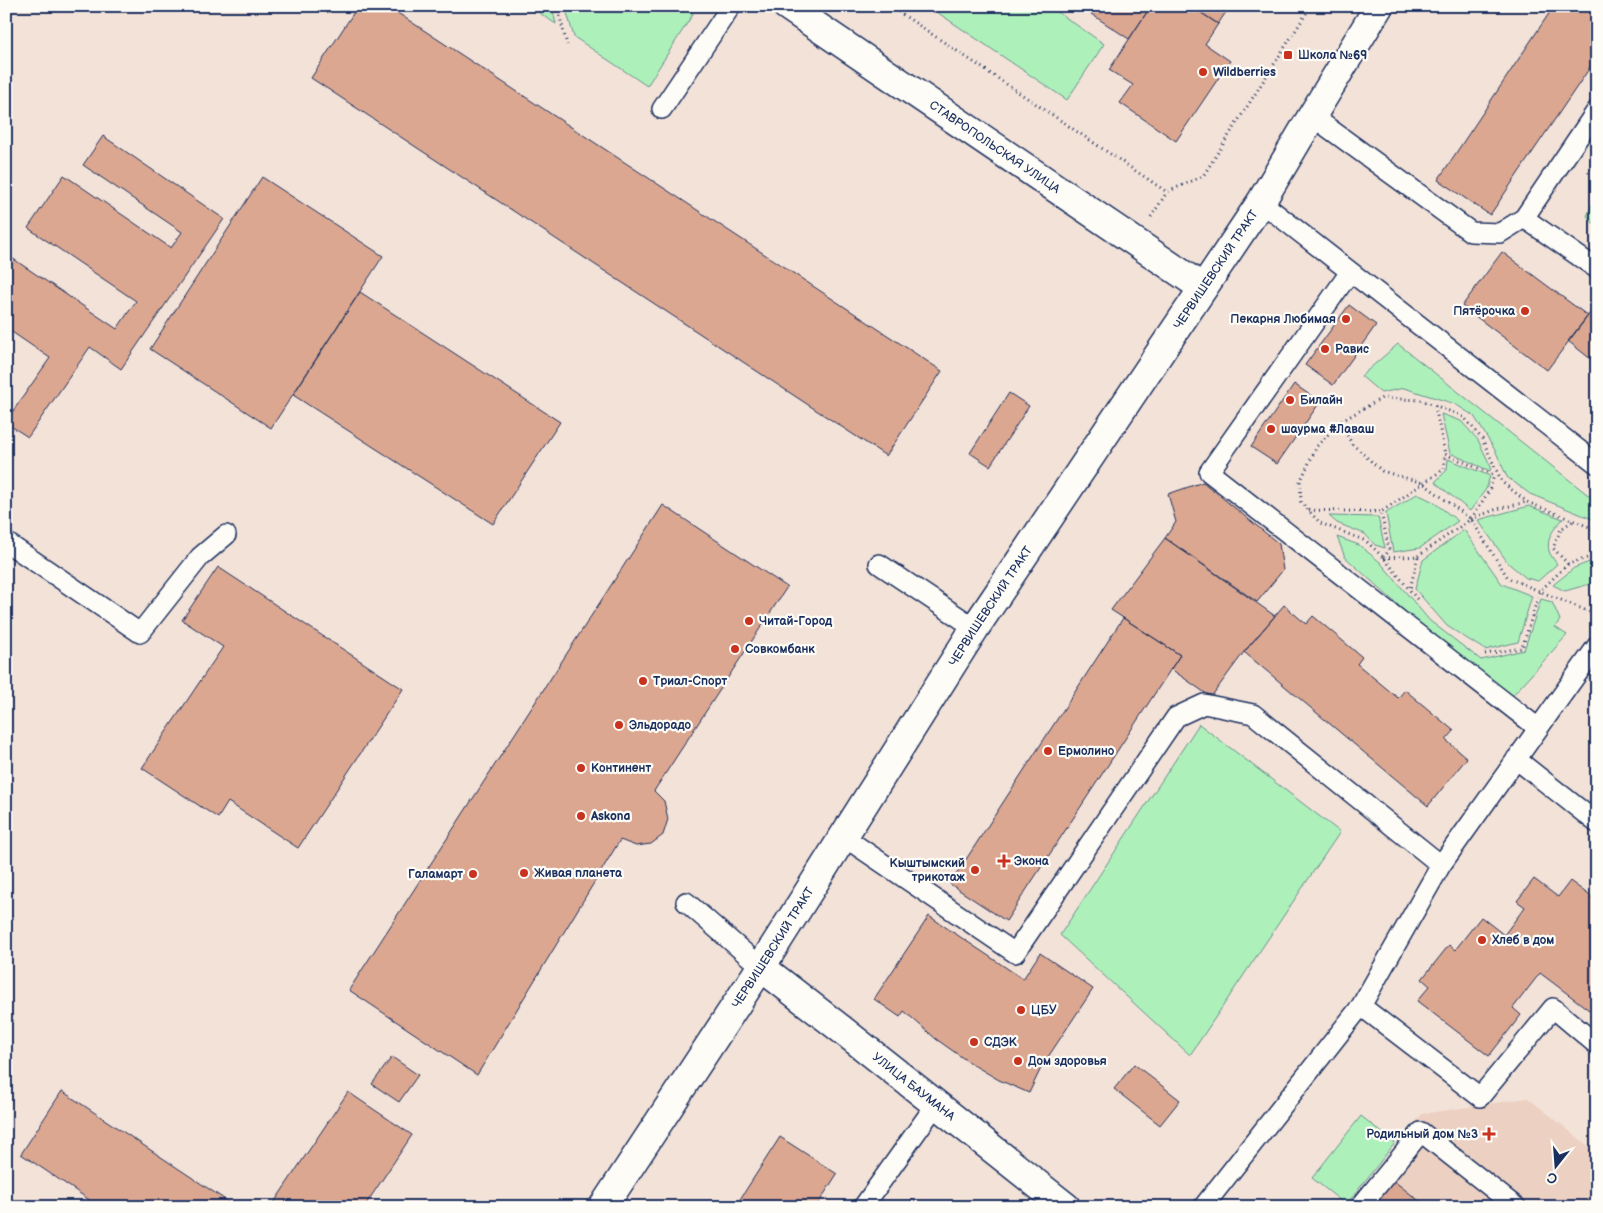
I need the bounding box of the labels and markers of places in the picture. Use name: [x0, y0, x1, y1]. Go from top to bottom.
place label: Школа №69: [1298, 48, 1367, 63]
marker: Школа №69: [1282, 49, 1294, 61]
place label: Wildberries: [1213, 65, 1276, 80]
marker: Wildberries: [1197, 66, 1209, 78]
place label: Пятёрочка: [1453, 304, 1516, 319]
marker: Пятёрочка: [1519, 305, 1531, 317]
place label: Пекарня Любимая: [1230, 312, 1336, 327]
marker: Пекарня Любимая: [1340, 313, 1352, 325]
place label: Равис: [1335, 342, 1369, 357]
marker: Равис: [1319, 343, 1331, 355]
place label: Билайн: [1300, 393, 1343, 408]
marker: Билайн: [1284, 394, 1296, 406]
place label: шаурма #Лаваш: [1281, 422, 1374, 437]
marker: шаурма #Лаваш: [1265, 423, 1277, 435]
place label: Читай-Город: [759, 614, 833, 629]
marker: Читай-Город: [743, 615, 755, 627]
place label: Совкомбанк: [745, 642, 815, 657]
marker: Совкомбанк: [729, 643, 741, 655]
place label: Триал-Спорт: [653, 674, 727, 689]
marker: Триал-Спорт: [637, 675, 649, 687]
place label: Эльдорадо: [629, 718, 691, 733]
marker: Эльдорадо: [613, 719, 625, 731]
place label: Ермолино: [1058, 744, 1115, 759]
marker: Ермолино: [1042, 745, 1054, 757]
place label: Континент: [591, 761, 651, 776]
marker: Континент: [575, 762, 587, 774]
place label: Askona: [590, 809, 630, 824]
marker: Askona: [575, 810, 587, 822]
place label: Экона: [1014, 854, 1050, 869]
marker: Экона: [998, 855, 1010, 867]
place label: Кыштымский трикотаж: [890, 856, 966, 885]
marker: Кыштымский трикотаж: [969, 864, 981, 876]
place label: Живая планета: [534, 866, 623, 881]
place label: Галамарт: [408, 867, 463, 882]
marker: Живая планета: [518, 867, 530, 879]
marker: Галамарт: [467, 868, 479, 880]
place label: Хлеб в дом: [1491, 933, 1554, 948]
marker: Хлеб в дом: [1476, 934, 1488, 946]
place label: ЦБУ: [1031, 1003, 1057, 1018]
marker: ЦБУ: [1015, 1004, 1027, 1016]
place label: СДЭК: [984, 1035, 1018, 1050]
marker: СДЭК: [968, 1036, 980, 1048]
place label: Дом здоровья: [1028, 1054, 1107, 1069]
marker: Дом здоровья: [1012, 1055, 1024, 1067]
place label: Родильный дом №3: [1366, 1127, 1478, 1142]
marker: Родильный дом №3: [1482, 1127, 1496, 1141]

